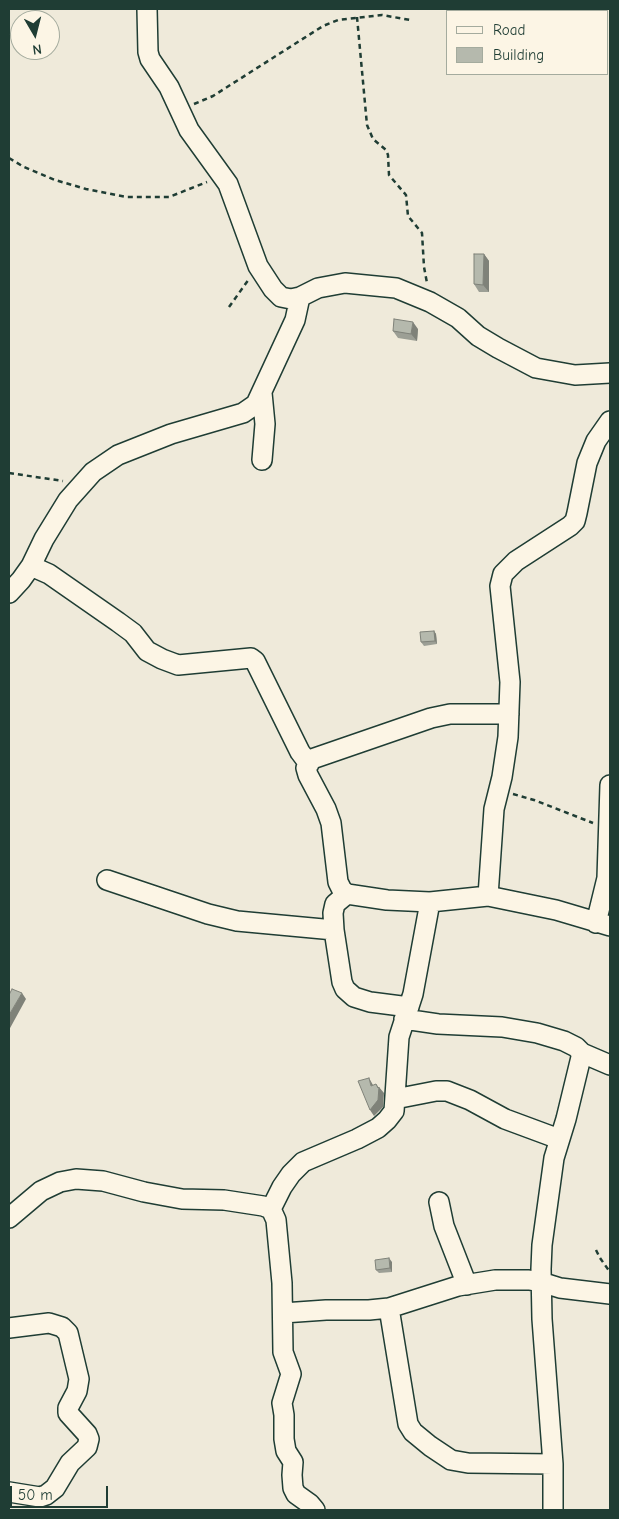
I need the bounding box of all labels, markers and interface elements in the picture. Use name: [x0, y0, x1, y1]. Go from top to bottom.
north arrow: [10, 10, 60, 60]
legend: [446, 10, 609, 75]
text: Road: [493, 21, 525, 39]
text: N: [31, 40, 43, 58]
text: Building: [493, 46, 544, 64]
scale bar: [12, 1476, 110, 1508]
text: 50 m: [18, 1486, 53, 1504]

